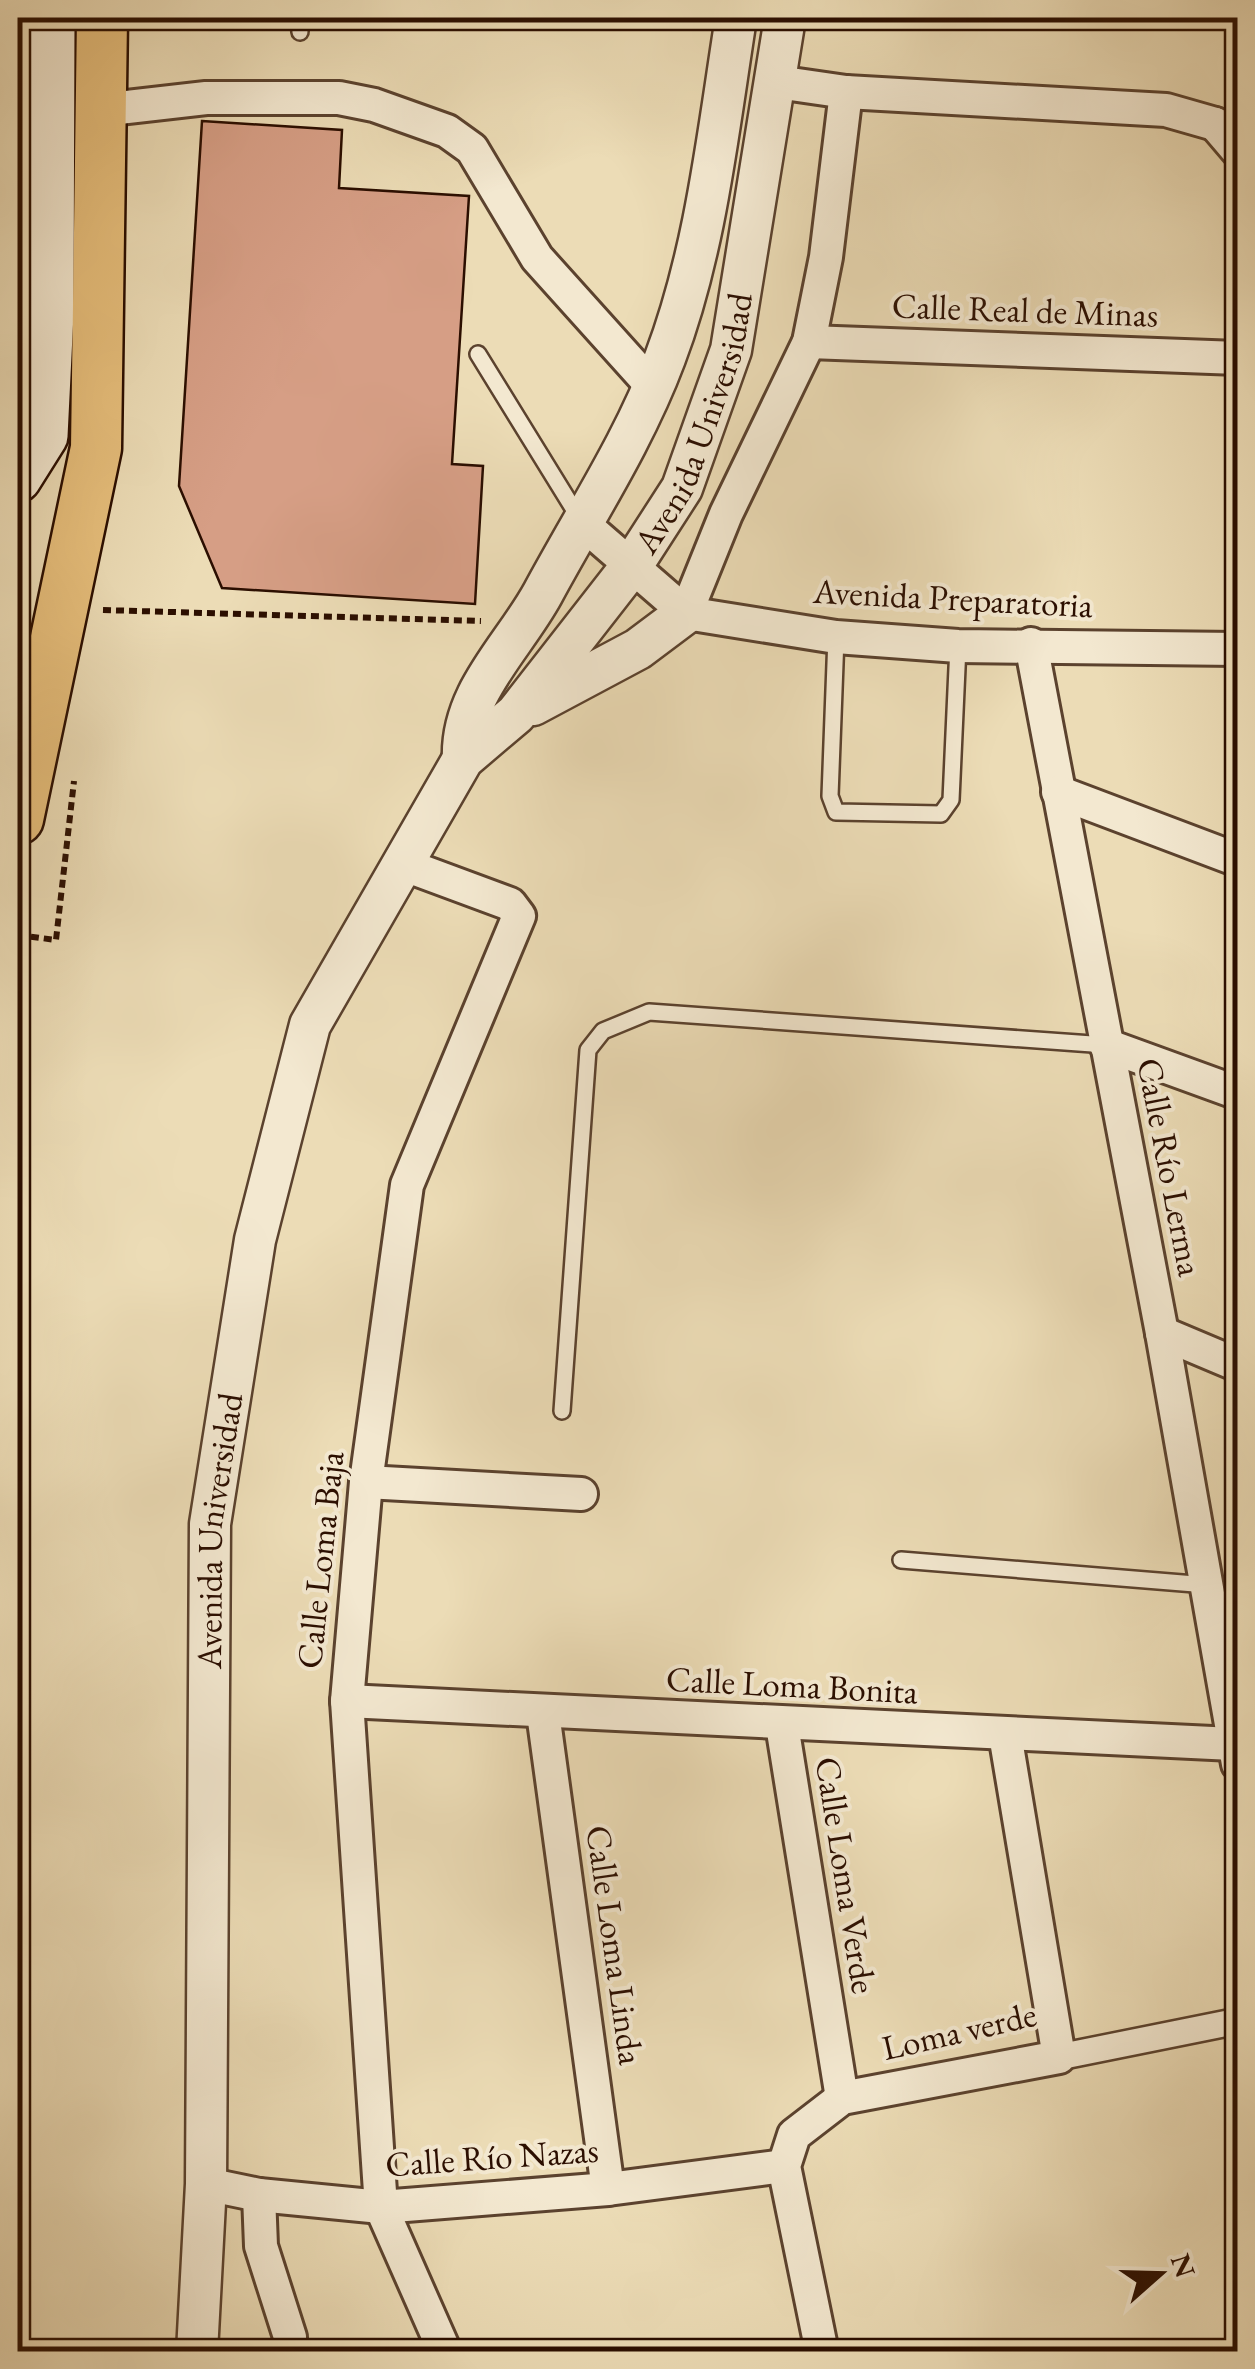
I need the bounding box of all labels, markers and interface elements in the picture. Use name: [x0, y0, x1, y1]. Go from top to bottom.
street label: Calle Real de Minas: [891, 282, 1159, 337]
street label: Avenida Universidad: [622, 289, 762, 563]
street label: Avenida Preparatoria: [811, 568, 1094, 627]
street label: Calle Río Lerma: [1127, 1054, 1214, 1280]
street label: Avenida Universidad: [186, 1389, 253, 1670]
street label: Calle Loma Baja: [286, 1449, 353, 1671]
street label: Calle Loma Bonita: [665, 1655, 919, 1714]
street label: Calle Loma Verde: [806, 1753, 887, 1996]
street label: Calle Loma Linda: [576, 1822, 655, 2068]
street label: Loma verde: [877, 1991, 1040, 2070]
street label: Calle Río Nazas: [384, 2127, 600, 2186]
north arrow: [1110, 2224, 1210, 2324]
text: N: [1163, 2249, 1204, 2283]

